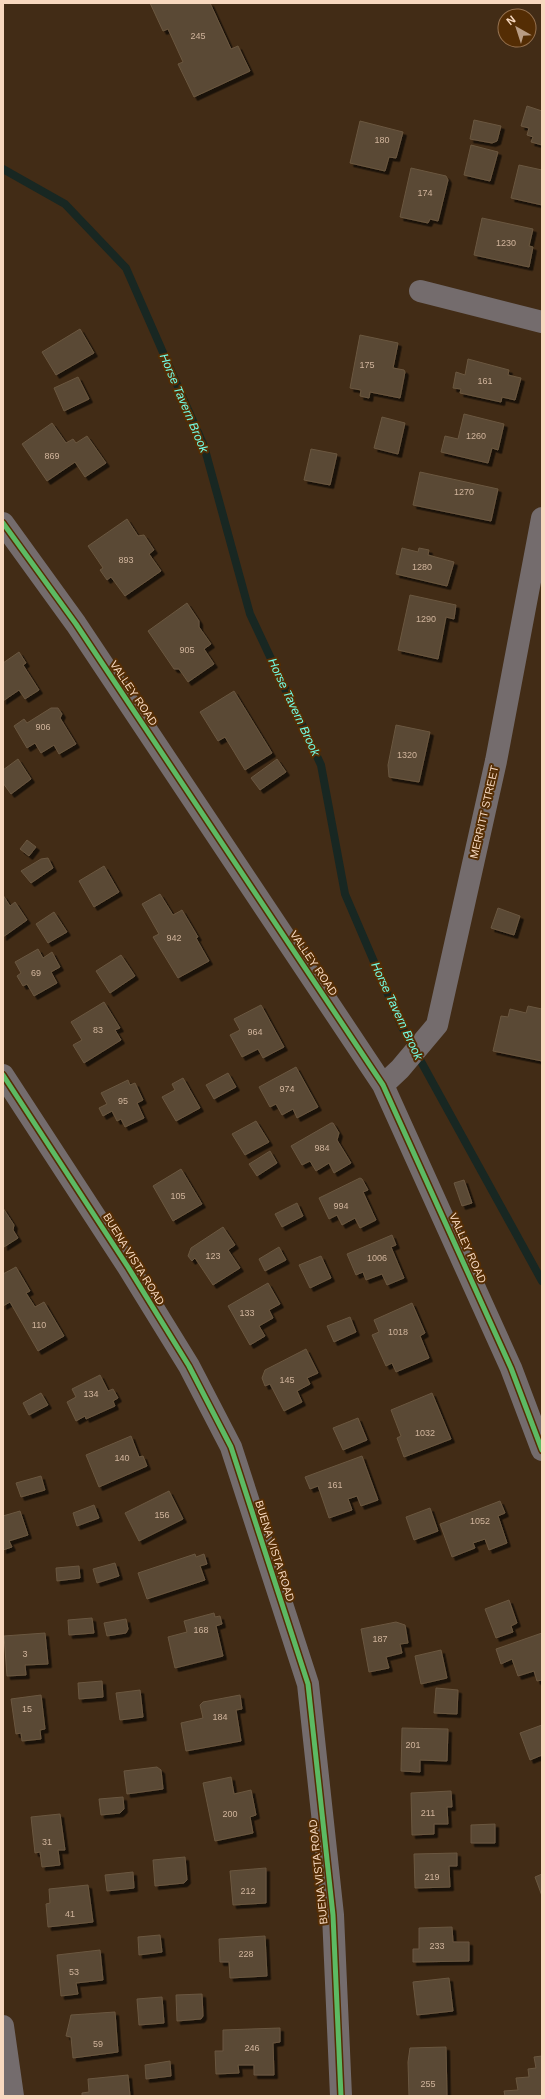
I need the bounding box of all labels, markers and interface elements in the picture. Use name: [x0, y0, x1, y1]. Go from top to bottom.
north arrow: [497, 8, 537, 48]
text: N: [504, 13, 518, 27]
house number: 245: [190, 31, 206, 41]
house number: 180: [374, 135, 390, 145]
house number: 174: [417, 188, 433, 198]
house number: 1230: [496, 238, 516, 248]
water label: Horse Tavern Brook: [157, 351, 212, 456]
house number: 175: [359, 360, 375, 370]
house number: 161: [477, 376, 493, 386]
house number: 1260: [466, 431, 486, 441]
house number: 869: [44, 451, 60, 461]
house number: 1270: [454, 487, 474, 497]
house number: 893: [118, 555, 134, 565]
house number: 1280: [412, 562, 432, 572]
house number: 1290: [416, 614, 436, 624]
house number: 905: [179, 645, 195, 655]
water label: Horse Tavern Brook: [265, 656, 323, 759]
street label: VALLEY ROAD: [108, 658, 160, 728]
house number: 906: [35, 722, 51, 732]
house number: 1320: [397, 750, 417, 760]
street label: MERRITT STREET: [467, 764, 501, 860]
street label: VALLEY ROAD: [288, 928, 340, 998]
house number: 942: [166, 933, 182, 943]
water label: Horse Tavern Brook: [368, 960, 426, 1063]
house number: 69: [31, 968, 41, 978]
house number: 83: [93, 1025, 103, 1035]
house number: 964: [247, 1027, 263, 1037]
house number: 974: [279, 1084, 295, 1094]
house number: 95: [118, 1096, 128, 1106]
house number: 984: [314, 1143, 330, 1153]
house number: 105: [170, 1191, 186, 1201]
house number: 994: [333, 1201, 349, 1211]
street label: BUENA VISTA ROAD: [101, 1211, 167, 1307]
street label: VALLEY ROAD: [447, 1211, 489, 1285]
house number: 123: [205, 1251, 221, 1261]
house number: 1006: [367, 1253, 387, 1263]
house number: 133: [239, 1308, 255, 1318]
house number: 110: [32, 1320, 46, 1330]
house number: 1018: [388, 1327, 408, 1337]
house number: 145: [279, 1375, 295, 1385]
house number: 134: [83, 1389, 99, 1399]
house number: 1032: [415, 1428, 435, 1438]
house number: 140: [114, 1453, 130, 1463]
house number: 161: [327, 1480, 343, 1490]
street label: BUENA VISTA ROAD: [253, 1499, 297, 1603]
house number: 156: [154, 1510, 170, 1520]
house number: 1052: [470, 1516, 490, 1526]
house number: 168: [193, 1625, 209, 1635]
house number: 187: [372, 1634, 388, 1644]
house number: 3: [22, 1649, 28, 1659]
house number: 15: [22, 1704, 32, 1714]
house number: 184: [212, 1712, 228, 1722]
house number: 201: [405, 1740, 421, 1750]
house number: 211: [421, 1808, 435, 1818]
house number: 200: [222, 1809, 238, 1819]
street label: BUENA VISTA ROAD: [307, 1819, 329, 1925]
house number: 31: [42, 1837, 52, 1847]
house number: 219: [424, 1872, 440, 1882]
house number: 212: [240, 1886, 256, 1896]
house number: 41: [65, 1909, 75, 1919]
house number: 233: [429, 1941, 445, 1951]
house number: 228: [238, 1949, 254, 1959]
house number: 53: [69, 1967, 79, 1977]
house number: 59: [93, 2039, 103, 2049]
house number: 246: [244, 2043, 260, 2053]
house number: 255: [420, 2079, 436, 2089]

